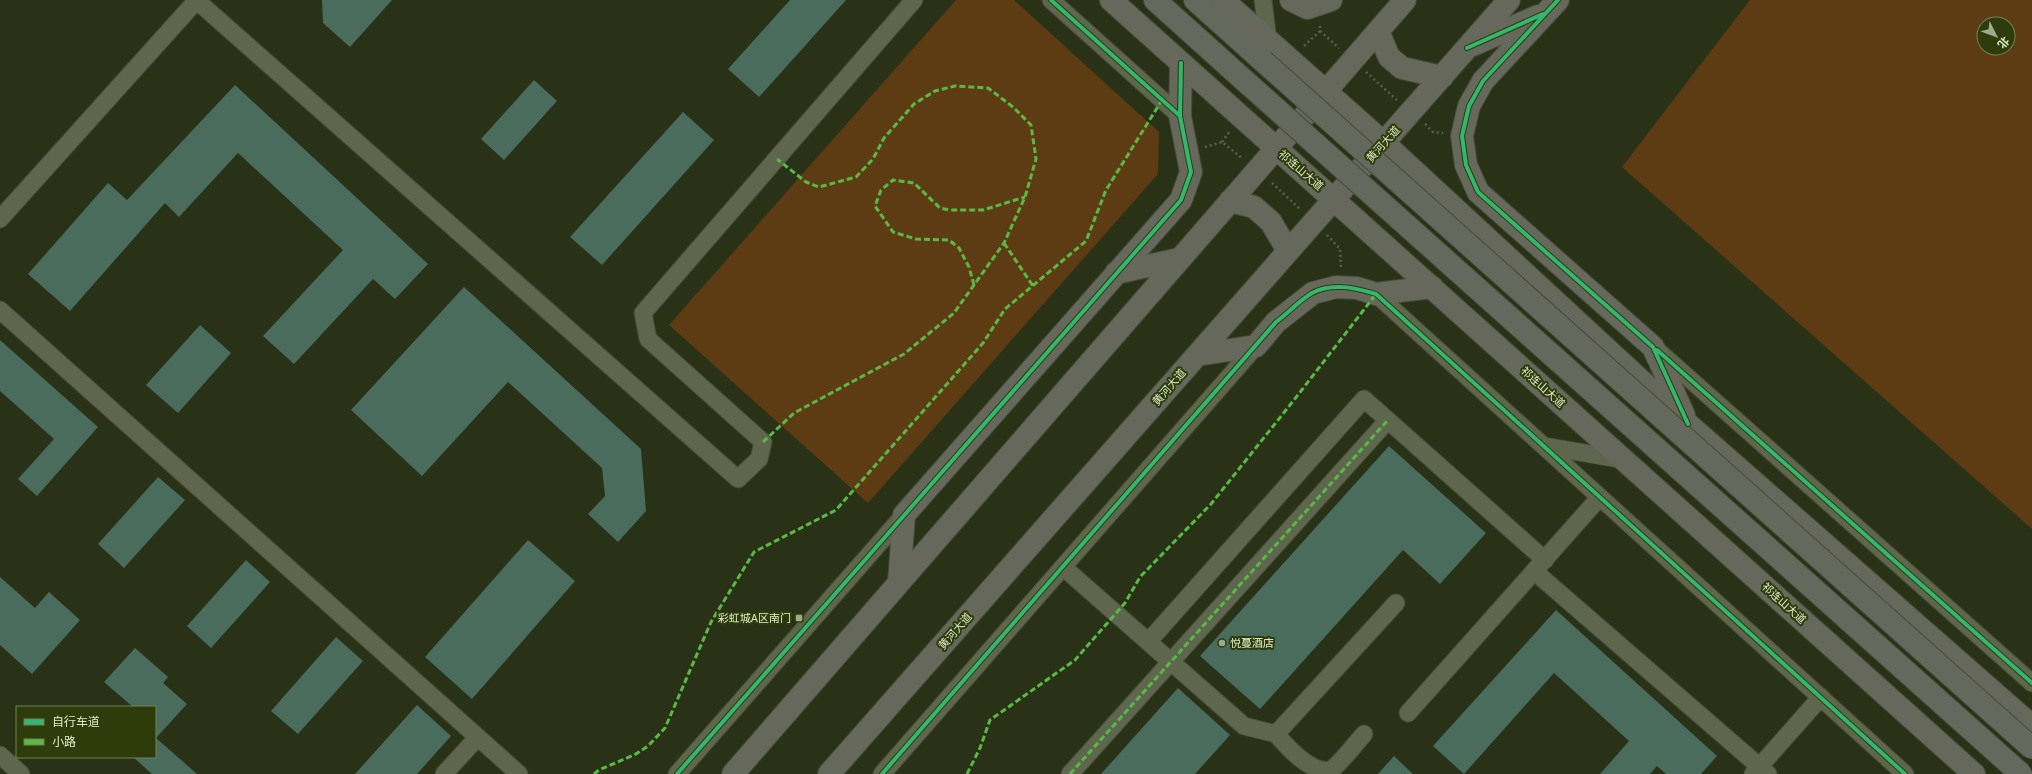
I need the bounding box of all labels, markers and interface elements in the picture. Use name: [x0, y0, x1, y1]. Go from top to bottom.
north arrow: [1976, 16, 2016, 56]
text: 北: [1995, 34, 2012, 51]
street label: 黄河大道: [1364, 124, 1403, 165]
street label: 祁连山大道: [1276, 147, 1326, 193]
street label: 祁连山大道: [1518, 364, 1567, 411]
street label: 黄河大道: [1150, 366, 1189, 408]
street label: 祁连山大道: [1759, 580, 1808, 627]
street label: 黄河大道: [936, 610, 975, 652]
place label: 彩虹城A区南门: [718, 612, 791, 625]
marker: 彩虹城A区南门: [794, 613, 804, 623]
place label: 悦蔓酒店: [1230, 637, 1274, 650]
marker: 悦蔓酒店: [1217, 638, 1227, 648]
legend: [16, 706, 156, 758]
text: 自行车道: [52, 715, 100, 729]
text: 小路: [52, 735, 76, 749]

